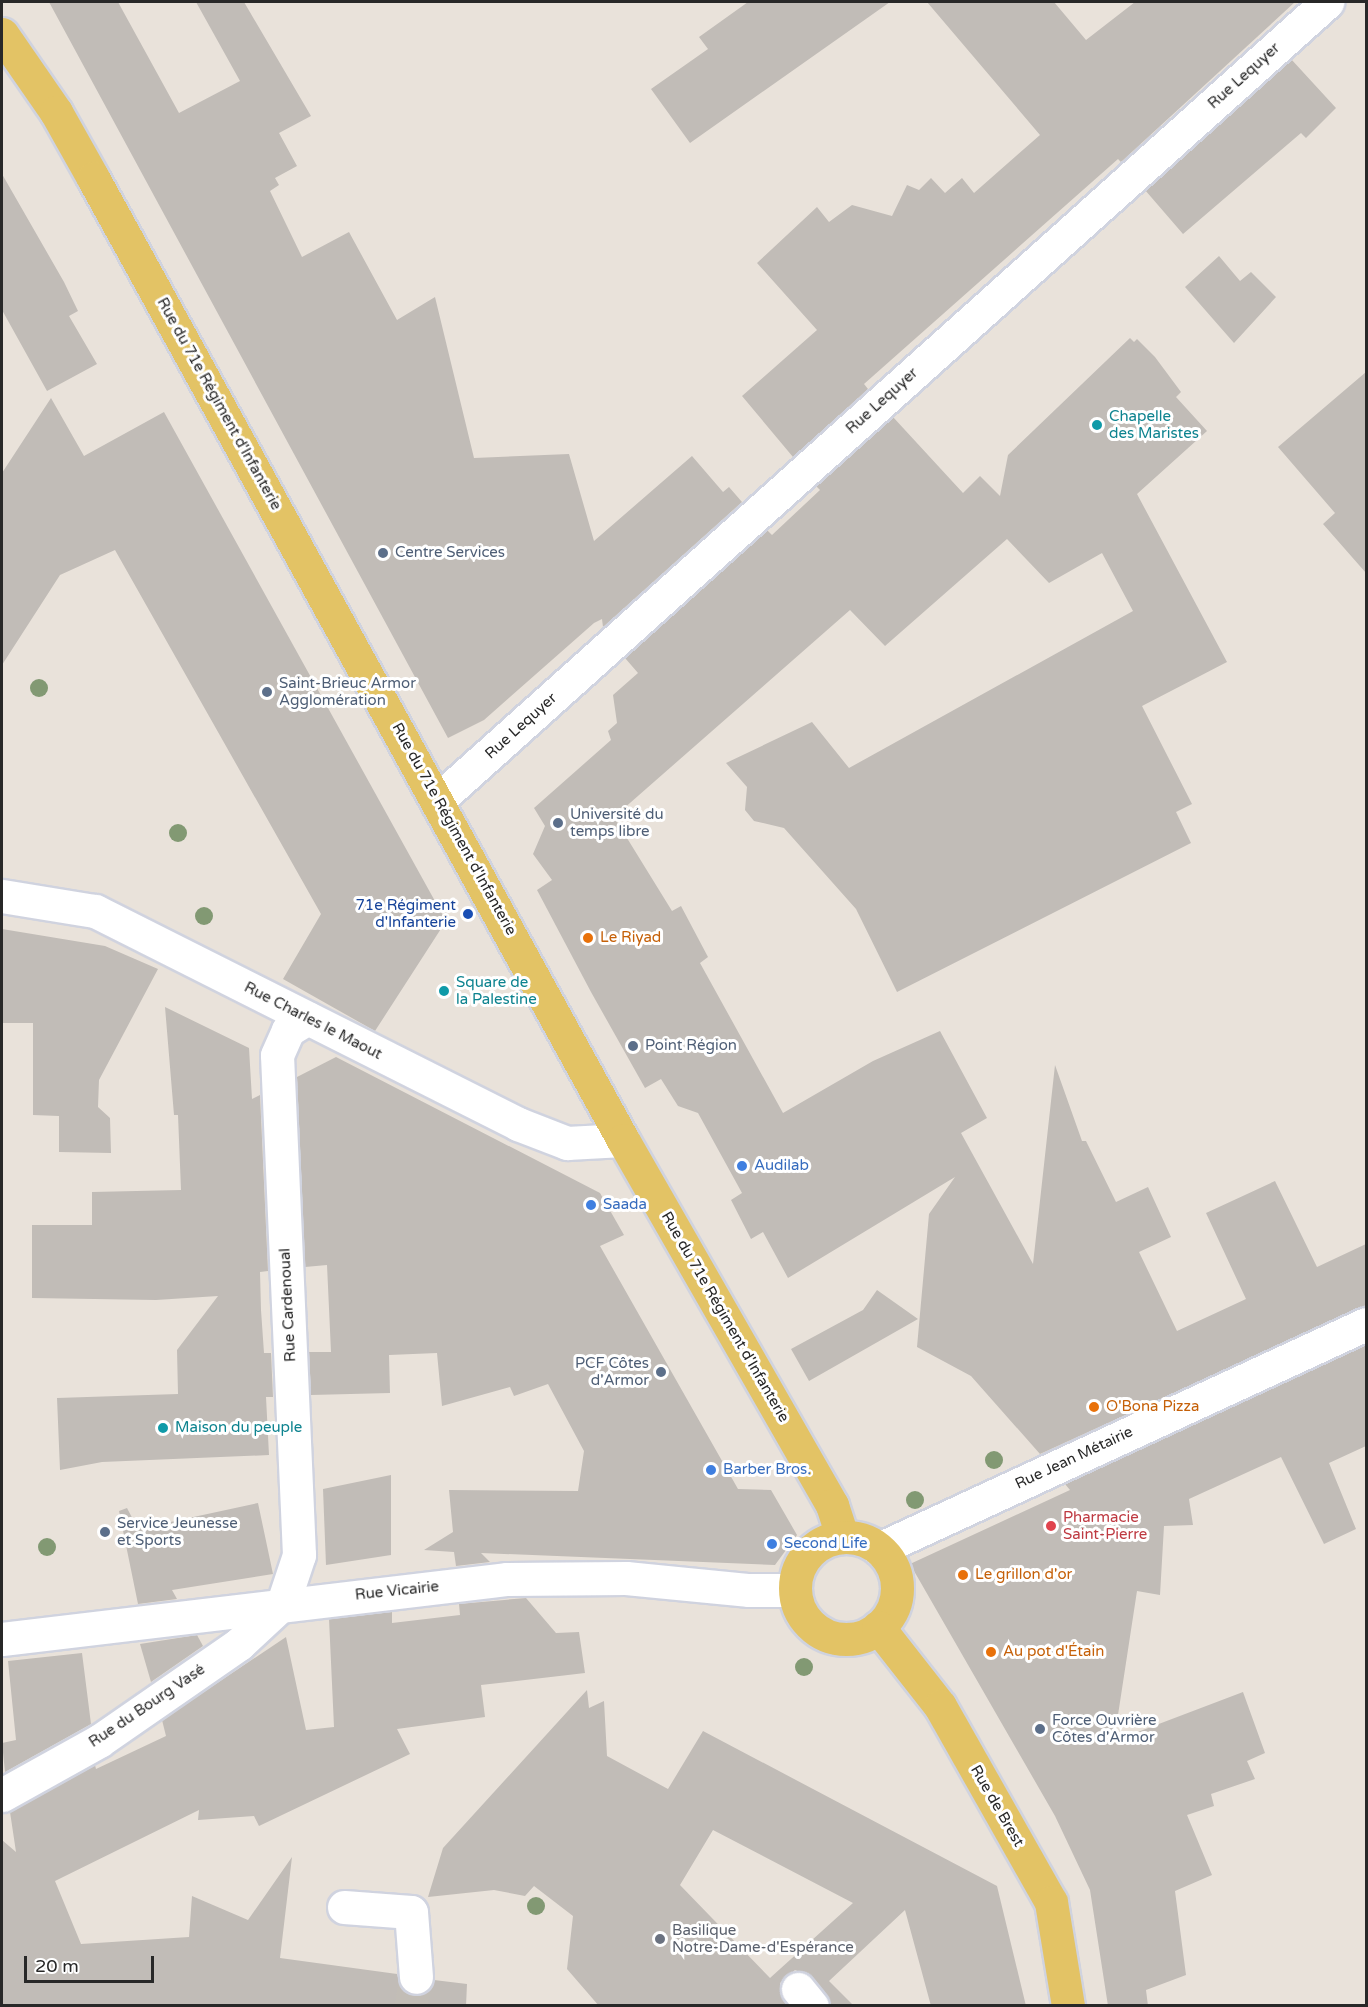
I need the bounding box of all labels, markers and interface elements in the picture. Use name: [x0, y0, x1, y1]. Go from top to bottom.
street label: Rue Lequyer: [1204, 39, 1284, 113]
street label: Rue du 71e Régiment d'Infanterie: [153, 295, 285, 513]
street label: Rue Lequyer: [842, 364, 922, 438]
place label: Chapelle des Maristes: [1109, 407, 1199, 442]
marker: Chapelle des Maristes: [1090, 418, 1104, 432]
place label: Centre Services: [395, 544, 505, 562]
marker: Centre Services: [376, 546, 390, 560]
place label: Saint-Brieuc Armor Agglomération: [279, 674, 416, 709]
marker: Saint-Brieuc Armor Agglomération: [260, 685, 274, 699]
street label: Rue Lequyer: [481, 689, 561, 763]
street label: Rue du 71e Régiment d'Infanterie: [388, 720, 520, 938]
place label: Université du temps libre: [570, 805, 664, 840]
marker: Université du temps libre: [551, 816, 565, 830]
place label: 71e Régiment d'Infanterie: [355, 896, 456, 931]
marker: 71e Régiment d'Infanterie: [461, 907, 475, 921]
place label: Le Riyad: [600, 929, 661, 947]
marker: Le Riyad: [581, 931, 595, 945]
place label: Square de la Palestine: [456, 973, 537, 1008]
street label: Rue Charles le Maout: [241, 978, 385, 1064]
marker: Square de la Palestine: [437, 984, 451, 998]
place label: Point Région: [645, 1037, 737, 1055]
marker: Point Région: [626, 1039, 640, 1053]
place label: Audilab: [754, 1157, 809, 1175]
marker: Audilab: [735, 1159, 749, 1173]
place label: Saada: [603, 1196, 647, 1214]
marker: Saada: [584, 1198, 598, 1212]
street label: Rue du 71e Régiment d'Infanterie: [657, 1209, 793, 1425]
street label: Rue Cardenoual: [276, 1248, 300, 1362]
place label: PCF Côtes d'Armor: [575, 1354, 649, 1389]
marker: PCF Côtes d'Armor: [654, 1365, 668, 1379]
place label: O'Bona Pizza: [1106, 1398, 1199, 1416]
marker: O'Bona Pizza: [1087, 1400, 1101, 1414]
place label: Maison du peuple: [175, 1419, 302, 1437]
marker: Maison du peuple: [156, 1421, 170, 1435]
street label: Rue Jean Métairie: [1012, 1423, 1136, 1493]
place label: Barber Bros.: [723, 1461, 811, 1479]
marker: Barber Bros.: [704, 1463, 718, 1477]
place label: Pharmacie Saint-Pierre: [1063, 1508, 1147, 1543]
place label: Service Jeunesse et Sports: [117, 1514, 238, 1549]
marker: Pharmacie Saint-Pierre: [1044, 1519, 1058, 1533]
marker: Service Jeunesse et Sports: [98, 1525, 112, 1539]
place label: Second Life: [784, 1535, 867, 1553]
marker: Second Life: [765, 1537, 779, 1551]
place label: Le grillon d'or: [975, 1566, 1072, 1584]
marker: Le grillon d'or: [956, 1568, 970, 1582]
street label: Rue Vicairie: [354, 1578, 440, 1604]
place label: Au pot d'Étain: [1003, 1643, 1104, 1661]
marker: Au pot d'Étain: [984, 1645, 998, 1659]
street label: Rue du Bourg Vasé: [86, 1661, 208, 1751]
place label: Force Ouvrière Côtes d'Armor: [1052, 1711, 1157, 1746]
marker: Force Ouvrière Côtes d'Armor: [1033, 1722, 1047, 1736]
street label: Rue de Brest: [966, 1762, 1028, 1850]
place label: Basilique Notre-Dame-d'Espérance: [672, 1921, 854, 1956]
marker: Basilique Notre-Dame-d'Espérance: [653, 1932, 667, 1946]
scale bar: [27, 1944, 158, 1982]
text: 20 m: [35, 1955, 79, 1977]

